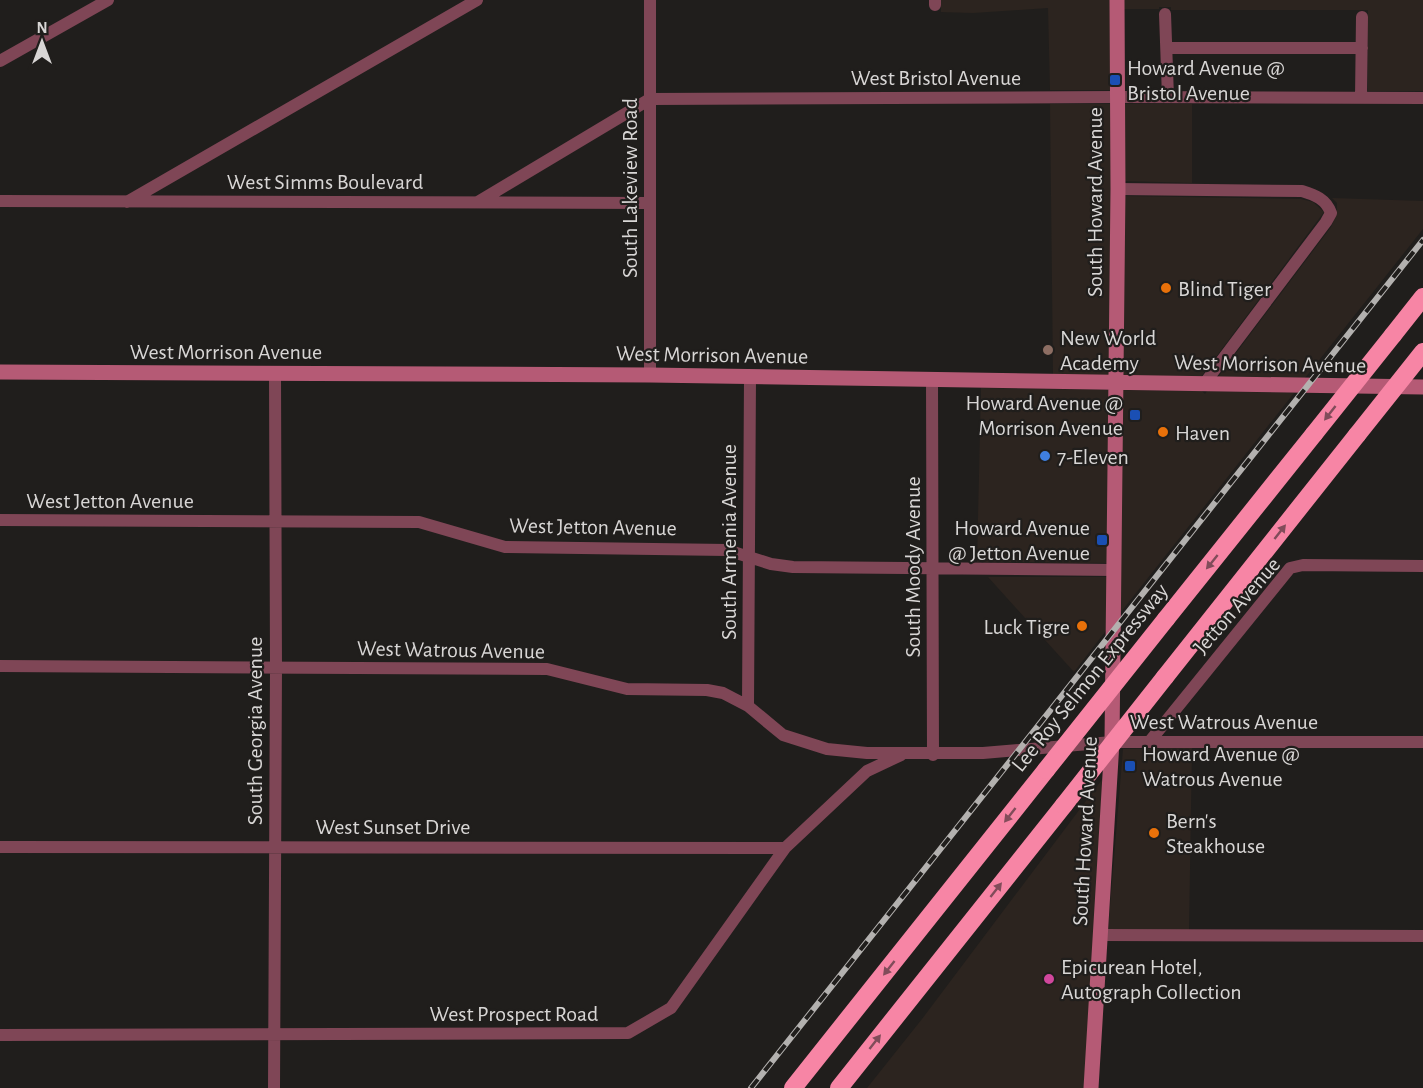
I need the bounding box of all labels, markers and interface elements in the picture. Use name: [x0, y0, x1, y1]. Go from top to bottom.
north arrow: [12, 12, 72, 72]
text: N: [36, 20, 48, 36]
place label: Howard Avenue @ Bristol Avenue: [1127, 57, 1285, 104]
street label: West Bristol Avenue: [851, 67, 1021, 89]
marker: Howard Avenue @ Bristol Avenue: [1108, 73, 1122, 87]
street label: South Lakeview Road: [619, 98, 641, 278]
street label: South Howard Avenue: [1084, 107, 1106, 297]
street label: West Simms Boulevard: [227, 171, 423, 193]
place label: Blind Tiger: [1178, 278, 1271, 300]
marker: Blind Tiger: [1159, 281, 1173, 295]
place label: New World Academy: [1060, 327, 1156, 374]
street label: West Morrison Avenue: [130, 341, 322, 363]
street label: West Morrison Avenue: [616, 342, 808, 368]
marker: New World Academy: [1041, 343, 1055, 357]
street label: West Morrison Avenue: [1174, 351, 1366, 377]
place label: Howard Avenue @ Morrison Avenue: [965, 392, 1123, 439]
one-way arrow: [1325, 406, 1337, 421]
marker: Howard Avenue @ Morrison Avenue: [1128, 408, 1142, 422]
place label: Haven: [1175, 422, 1230, 444]
marker: Haven: [1156, 425, 1170, 439]
street label: South Armenia Avenue: [718, 444, 740, 640]
place label: 7-Eleven: [1057, 446, 1129, 468]
marker: 7-Eleven: [1038, 449, 1052, 463]
street label: South Moody Avenue: [902, 476, 924, 658]
street label: West Jetton Avenue: [26, 490, 194, 512]
street label: West Jetton Avenue: [509, 515, 677, 539]
place label: Howard Avenue @ Jetton Avenue: [948, 517, 1090, 564]
one-way arrow: [1274, 524, 1287, 540]
marker: Howard Avenue @ Jetton Avenue: [1095, 533, 1109, 547]
street label: Jetton Avenue: [1189, 553, 1284, 658]
one-way arrow: [1205, 554, 1218, 570]
street label: Lee Roy Selmon Expressway: [1007, 579, 1173, 776]
place label: Luck Tigre: [983, 616, 1070, 638]
marker: Luck Tigre: [1075, 619, 1089, 633]
street label: South Georgia Avenue: [244, 637, 266, 825]
street label: West Watrous Avenue: [357, 637, 545, 663]
street label: West Watrous Avenue: [1130, 711, 1318, 733]
street label: South Howard Avenue: [1069, 736, 1101, 926]
place label: Howard Avenue @ Watrous Avenue: [1142, 743, 1300, 790]
marker: Howard Avenue @ Watrous Avenue: [1123, 759, 1137, 773]
one-way arrow: [1004, 808, 1016, 823]
place label: Bern's Steakhouse: [1166, 810, 1265, 857]
street label: West Sunset Drive: [315, 816, 471, 838]
marker: Bern's Steakhouse: [1147, 826, 1161, 840]
one-way arrow: [990, 882, 1002, 897]
place label: Epicurean Hotel, Autograph Collection: [1061, 956, 1242, 1003]
one-way arrow: [882, 960, 895, 976]
marker: Epicurean Hotel, Autograph Collection: [1042, 972, 1056, 986]
street label: West Prospect Road: [430, 1003, 598, 1025]
one-way arrow: [869, 1034, 882, 1050]

